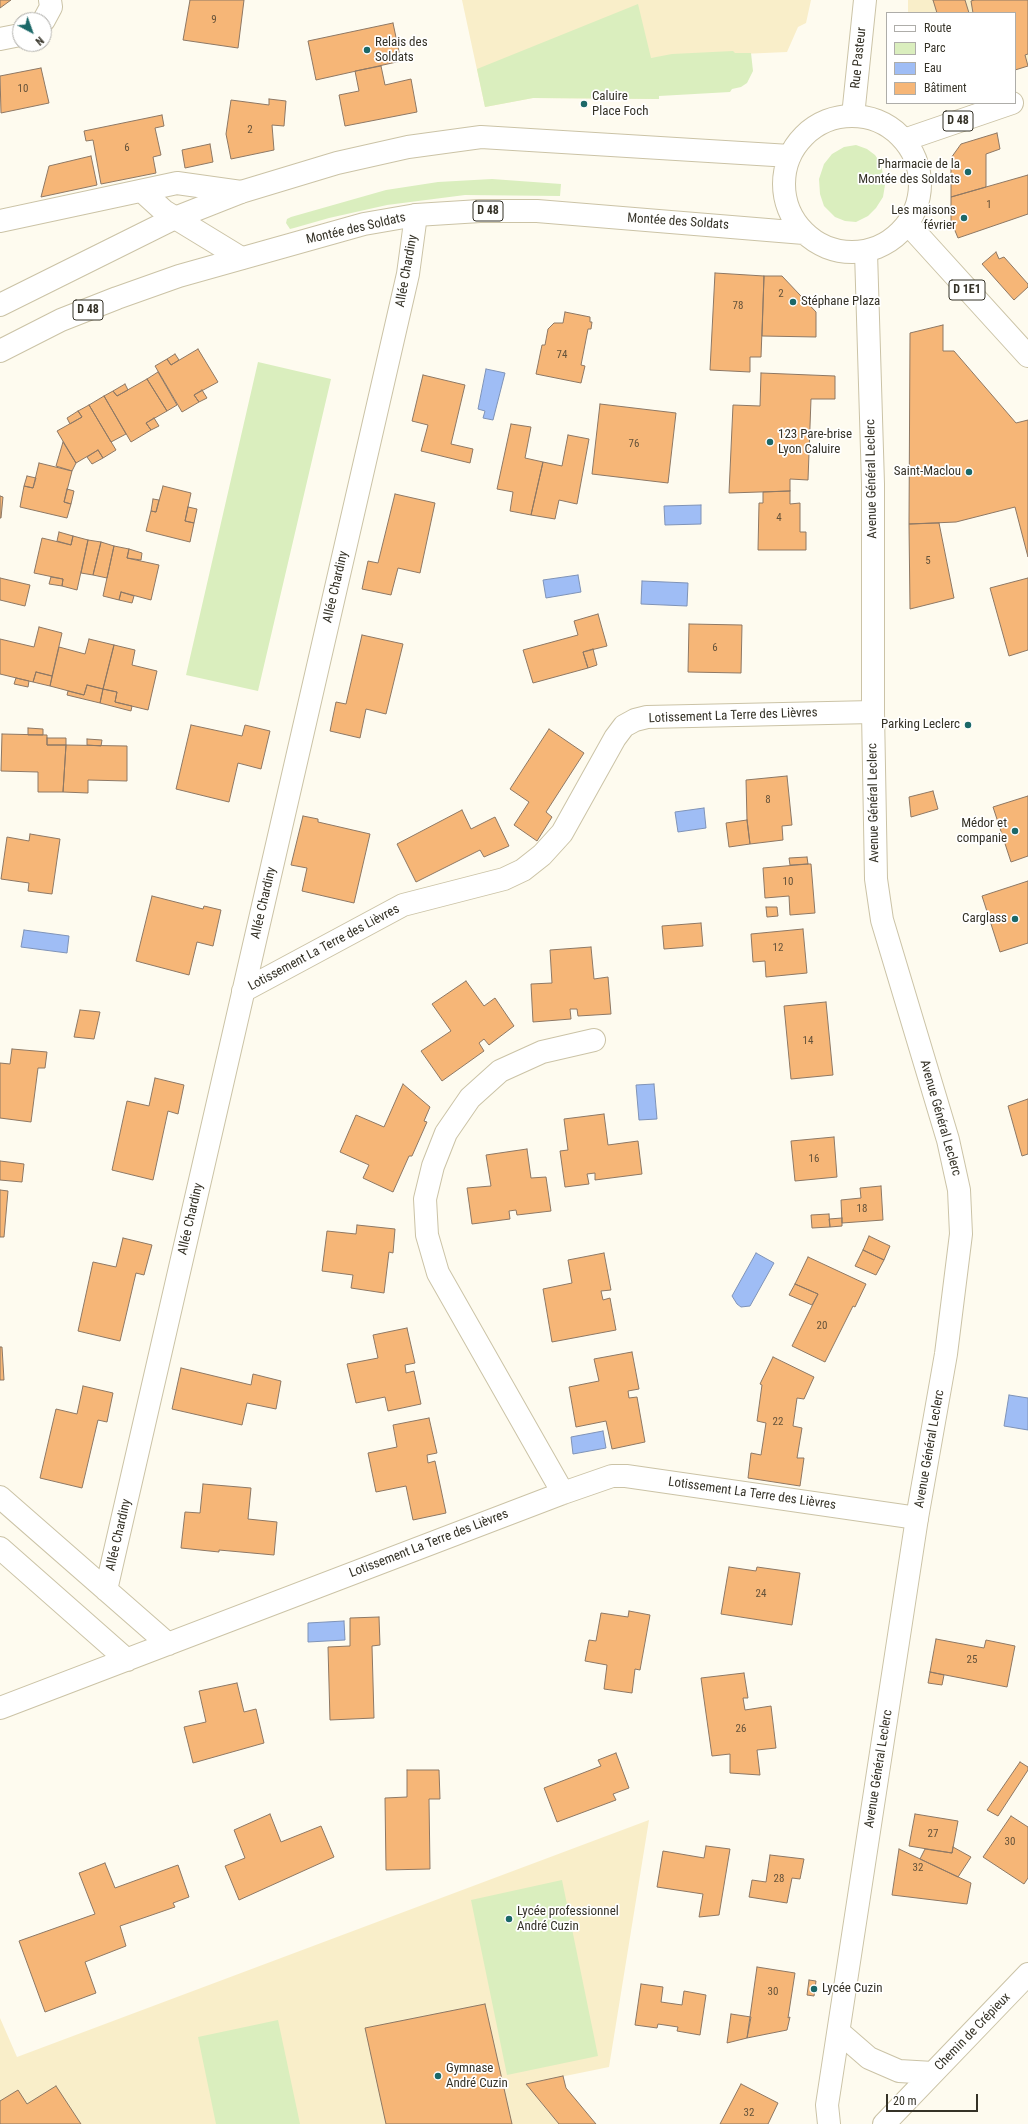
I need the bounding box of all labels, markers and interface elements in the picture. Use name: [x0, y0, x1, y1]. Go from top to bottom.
north arrow: [12, 12, 52, 52]
legend: [886, 12, 1016, 104]
house number: 9: [211, 13, 217, 27]
text: Route: [924, 21, 951, 35]
street label: Rue Pasteur: [848, 26, 870, 90]
text: N: [33, 34, 46, 48]
place label: Relais des Soldats: [375, 35, 428, 66]
text: Parc: [924, 41, 945, 55]
marker: Relais des Soldats: [362, 45, 372, 55]
text: Eau: [924, 61, 942, 75]
text: Bâtiment: [924, 81, 967, 95]
house number: 10: [18, 82, 28, 96]
place label: Caluire Place Foch: [592, 89, 648, 120]
marker: Caluire Place Foch: [579, 99, 589, 109]
road number: D 48: [943, 111, 973, 131]
house number: 2: [247, 123, 253, 137]
house number: 6: [124, 141, 130, 155]
place label: Pharmacie de la Montée des Soldats: [858, 157, 960, 188]
marker: Pharmacie de la Montée des Soldats: [963, 167, 973, 177]
house number: 1: [986, 198, 992, 212]
road number: D 48: [473, 201, 503, 221]
place label: Les maisons février: [891, 203, 956, 234]
street label: Montée des Soldats: [305, 210, 407, 248]
street label: Montée des Soldats: [627, 211, 729, 233]
marker: Les maisons février: [959, 213, 969, 223]
street label: Allée Chardiny: [393, 233, 421, 309]
road number: D 1E1: [949, 280, 985, 300]
house number: 2: [778, 287, 784, 301]
place label: Stéphane Plaza: [801, 294, 880, 310]
marker: Stéphane Plaza: [788, 297, 798, 307]
house number: 78: [733, 299, 743, 313]
road number: D 48: [73, 300, 103, 320]
house number: 74: [557, 348, 567, 362]
street label: Avenue Général Leclerc: [863, 419, 881, 539]
place label: 123 Pare-brise Lyon Caluire: [778, 427, 852, 458]
house number: 76: [629, 437, 639, 451]
marker: 123 Pare-brise Lyon Caluire: [765, 437, 775, 447]
place label: Saint-Maclou: [894, 464, 961, 480]
marker: Saint-Maclou: [964, 467, 974, 477]
house number: 4: [776, 511, 782, 525]
street label: Allée Chardiny: [320, 549, 352, 625]
house number: 5: [925, 554, 931, 568]
house number: 6: [712, 641, 718, 655]
street label: Lotissement La Terre des Lièvres: [648, 705, 818, 727]
place label: Parking Leclerc: [881, 717, 960, 733]
marker: Parking Leclerc: [963, 720, 973, 730]
street label: Avenue Général Leclerc: [865, 743, 883, 863]
house number: 8: [765, 793, 771, 807]
place label: Médor et companie: [957, 816, 1007, 847]
marker: Médor et companie: [1010, 826, 1020, 836]
street label: Allée Chardiny: [248, 865, 280, 941]
house number: 10: [783, 875, 793, 889]
street label: Lotissement La Terre des Lièvres: [246, 901, 402, 995]
place label: Carglass: [962, 911, 1007, 927]
marker: Carglass: [1010, 914, 1020, 924]
house number: 12: [773, 941, 783, 955]
house number: 14: [803, 1034, 813, 1048]
street label: Avenue Général Leclerc: [916, 1058, 964, 1178]
house number: 16: [809, 1152, 819, 1166]
street label: Allée Chardiny: [175, 1181, 207, 1257]
house number: 18: [857, 1202, 867, 1216]
house number: 20: [817, 1319, 827, 1333]
street label: Avenue Général Leclerc: [912, 1389, 948, 1509]
house number: 22: [773, 1415, 783, 1429]
street label: Lotissement La Terre des Lièvres: [667, 1475, 837, 1513]
street label: Allée Chardiny: [103, 1497, 135, 1573]
street label: Lotissement La Terre des Lièvres: [347, 1506, 511, 1582]
house number: 24: [756, 1587, 766, 1601]
house number: 25: [967, 1653, 977, 1667]
street label: Avenue Général Leclerc: [862, 1709, 896, 1829]
house number: 26: [736, 1722, 746, 1736]
house number: 27: [928, 1827, 938, 1841]
house number: 30: [1005, 1835, 1015, 1849]
house number: 32: [913, 1861, 923, 1875]
house number: 28: [774, 1872, 784, 1886]
place label: Lycée professionnel André Cuzin: [517, 1904, 619, 1935]
marker: Lycée professionnel André Cuzin: [504, 1914, 514, 1924]
place label: Lycée Cuzin: [822, 1981, 882, 1997]
marker: Lycée Cuzin: [809, 1984, 819, 1994]
house number: 30: [768, 1985, 778, 1999]
street label: Chemin de Crépieux: [932, 1990, 1014, 2074]
place label: Gymnase André Cuzin: [446, 2061, 508, 2092]
marker: Gymnase André Cuzin: [433, 2071, 443, 2081]
scale bar: [888, 2086, 980, 2112]
text: 20 m: [893, 2094, 917, 2108]
house number: 32: [744, 2106, 754, 2120]

